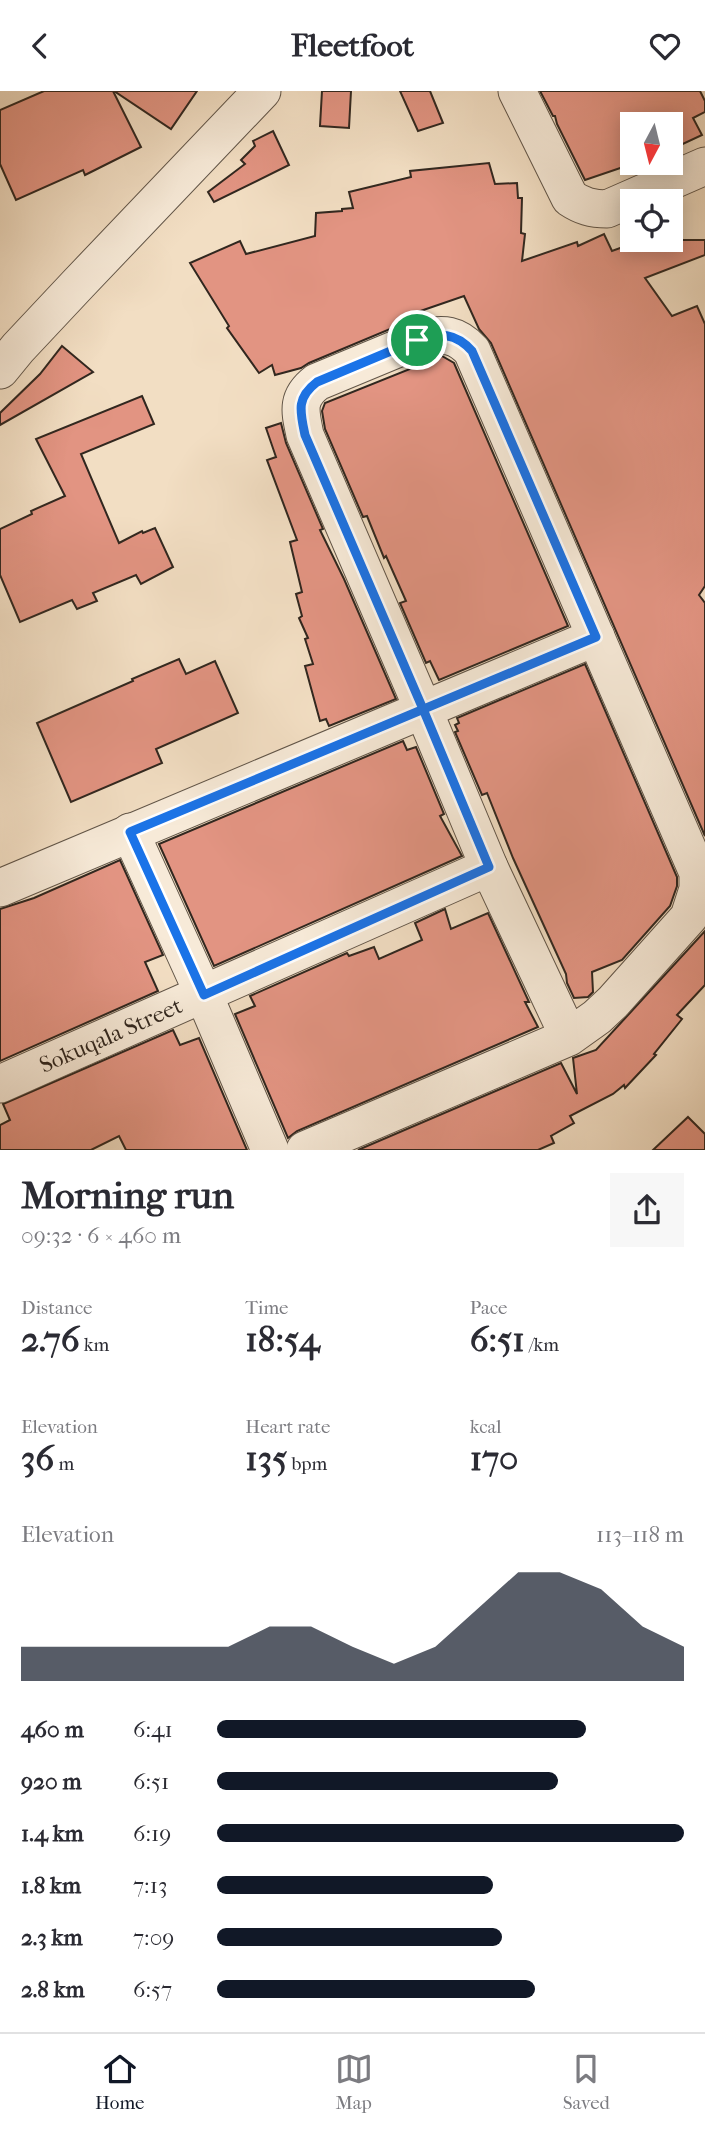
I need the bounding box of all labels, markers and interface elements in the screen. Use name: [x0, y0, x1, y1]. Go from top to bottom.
icon: back: [21, 27, 59, 65]
text: Fleetfoot: [291, 27, 414, 64]
icon: heart: [646, 27, 684, 65]
north arrow: [620, 112, 682, 175]
map controls: [620, 112, 683, 252]
button: locate: [620, 189, 683, 252]
pin: [387, 310, 447, 370]
icon: arrive: [398, 321, 436, 359]
street label: Sokuqala Street: [35, 992, 186, 1079]
text: Morning run: [21, 1173, 234, 1218]
button: share: [610, 1173, 684, 1247]
text: 09:32 · 6 × 460 m: [21, 1222, 181, 1249]
text: Distance: [21, 1297, 92, 1319]
text: Time: [245, 1297, 289, 1319]
text: Pace: [470, 1297, 508, 1319]
text: 2.76: [21, 1319, 80, 1360]
text: 18:54: [245, 1319, 320, 1360]
text: 6:51: [470, 1319, 525, 1360]
text: km: [80, 1334, 109, 1356]
text: /km: [525, 1334, 559, 1356]
text: Elevation: [21, 1416, 98, 1438]
text: Heart rate: [245, 1416, 330, 1438]
text: kcal: [470, 1416, 502, 1438]
text: 36: [21, 1438, 54, 1479]
text: 135: [245, 1438, 287, 1479]
text: 170: [470, 1438, 518, 1479]
text: m: [54, 1453, 74, 1475]
text: bpm: [287, 1453, 327, 1475]
text: Elevation: [21, 1521, 114, 1548]
text: 113–118 m: [596, 1521, 684, 1548]
text: 460 m: [21, 1716, 84, 1743]
text: 6:41: [133, 1716, 173, 1743]
text: 920 m: [21, 1768, 82, 1795]
text: 6:51: [133, 1768, 169, 1795]
text: 1.4 km: [21, 1820, 84, 1847]
text: 6:19: [133, 1820, 171, 1847]
text: 1.8 km: [21, 1872, 81, 1899]
text: 7:13: [133, 1872, 167, 1899]
text: 2.3 km: [21, 1924, 83, 1951]
text: 7:09: [133, 1924, 174, 1951]
text: 2.8 km: [21, 1976, 85, 2003]
text: 6:57: [133, 1976, 172, 2003]
tab: Home: [95, 2050, 145, 2114]
tab: Map: [335, 2050, 373, 2114]
tab: Saved: [563, 2050, 610, 2114]

